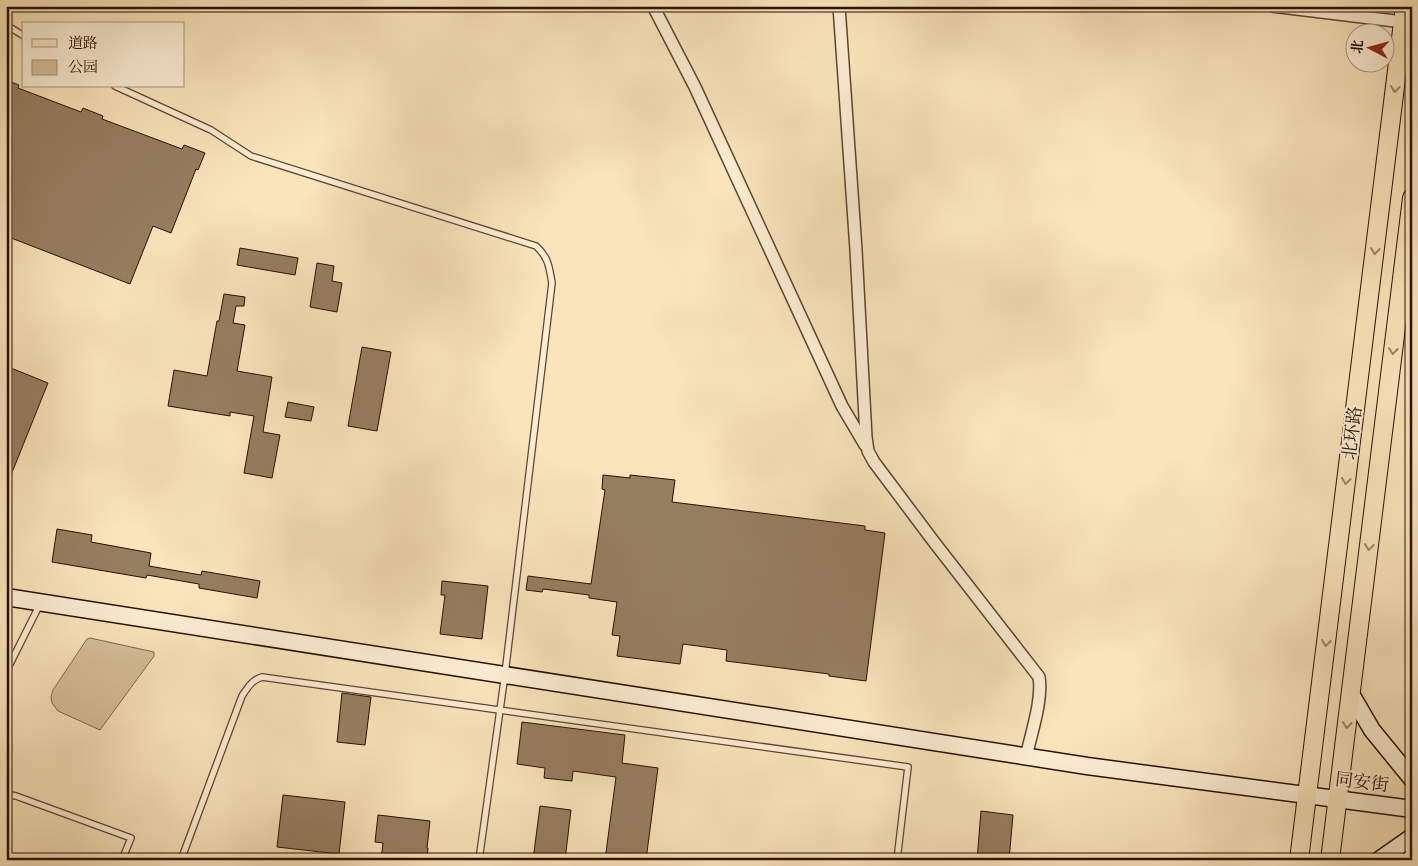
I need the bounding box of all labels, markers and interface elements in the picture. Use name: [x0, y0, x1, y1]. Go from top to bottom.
legend: [22, 22, 185, 88]
north arrow: [1346, 22, 1396, 72]
text: 道路: [68, 34, 98, 53]
text: 北: [1348, 39, 1368, 55]
text: 公园: [68, 58, 98, 77]
one-way arrow: [1390, 85, 1400, 94]
one-way arrow: [1370, 247, 1381, 255]
one-way arrow: [1388, 347, 1399, 355]
street label: 北环路: [1338, 405, 1367, 461]
one-way arrow: [1341, 478, 1352, 486]
one-way arrow: [1364, 543, 1375, 551]
one-way arrow: [1321, 639, 1332, 647]
one-way arrow: [1342, 722, 1353, 730]
street label: 同安街: [1334, 768, 1390, 797]

